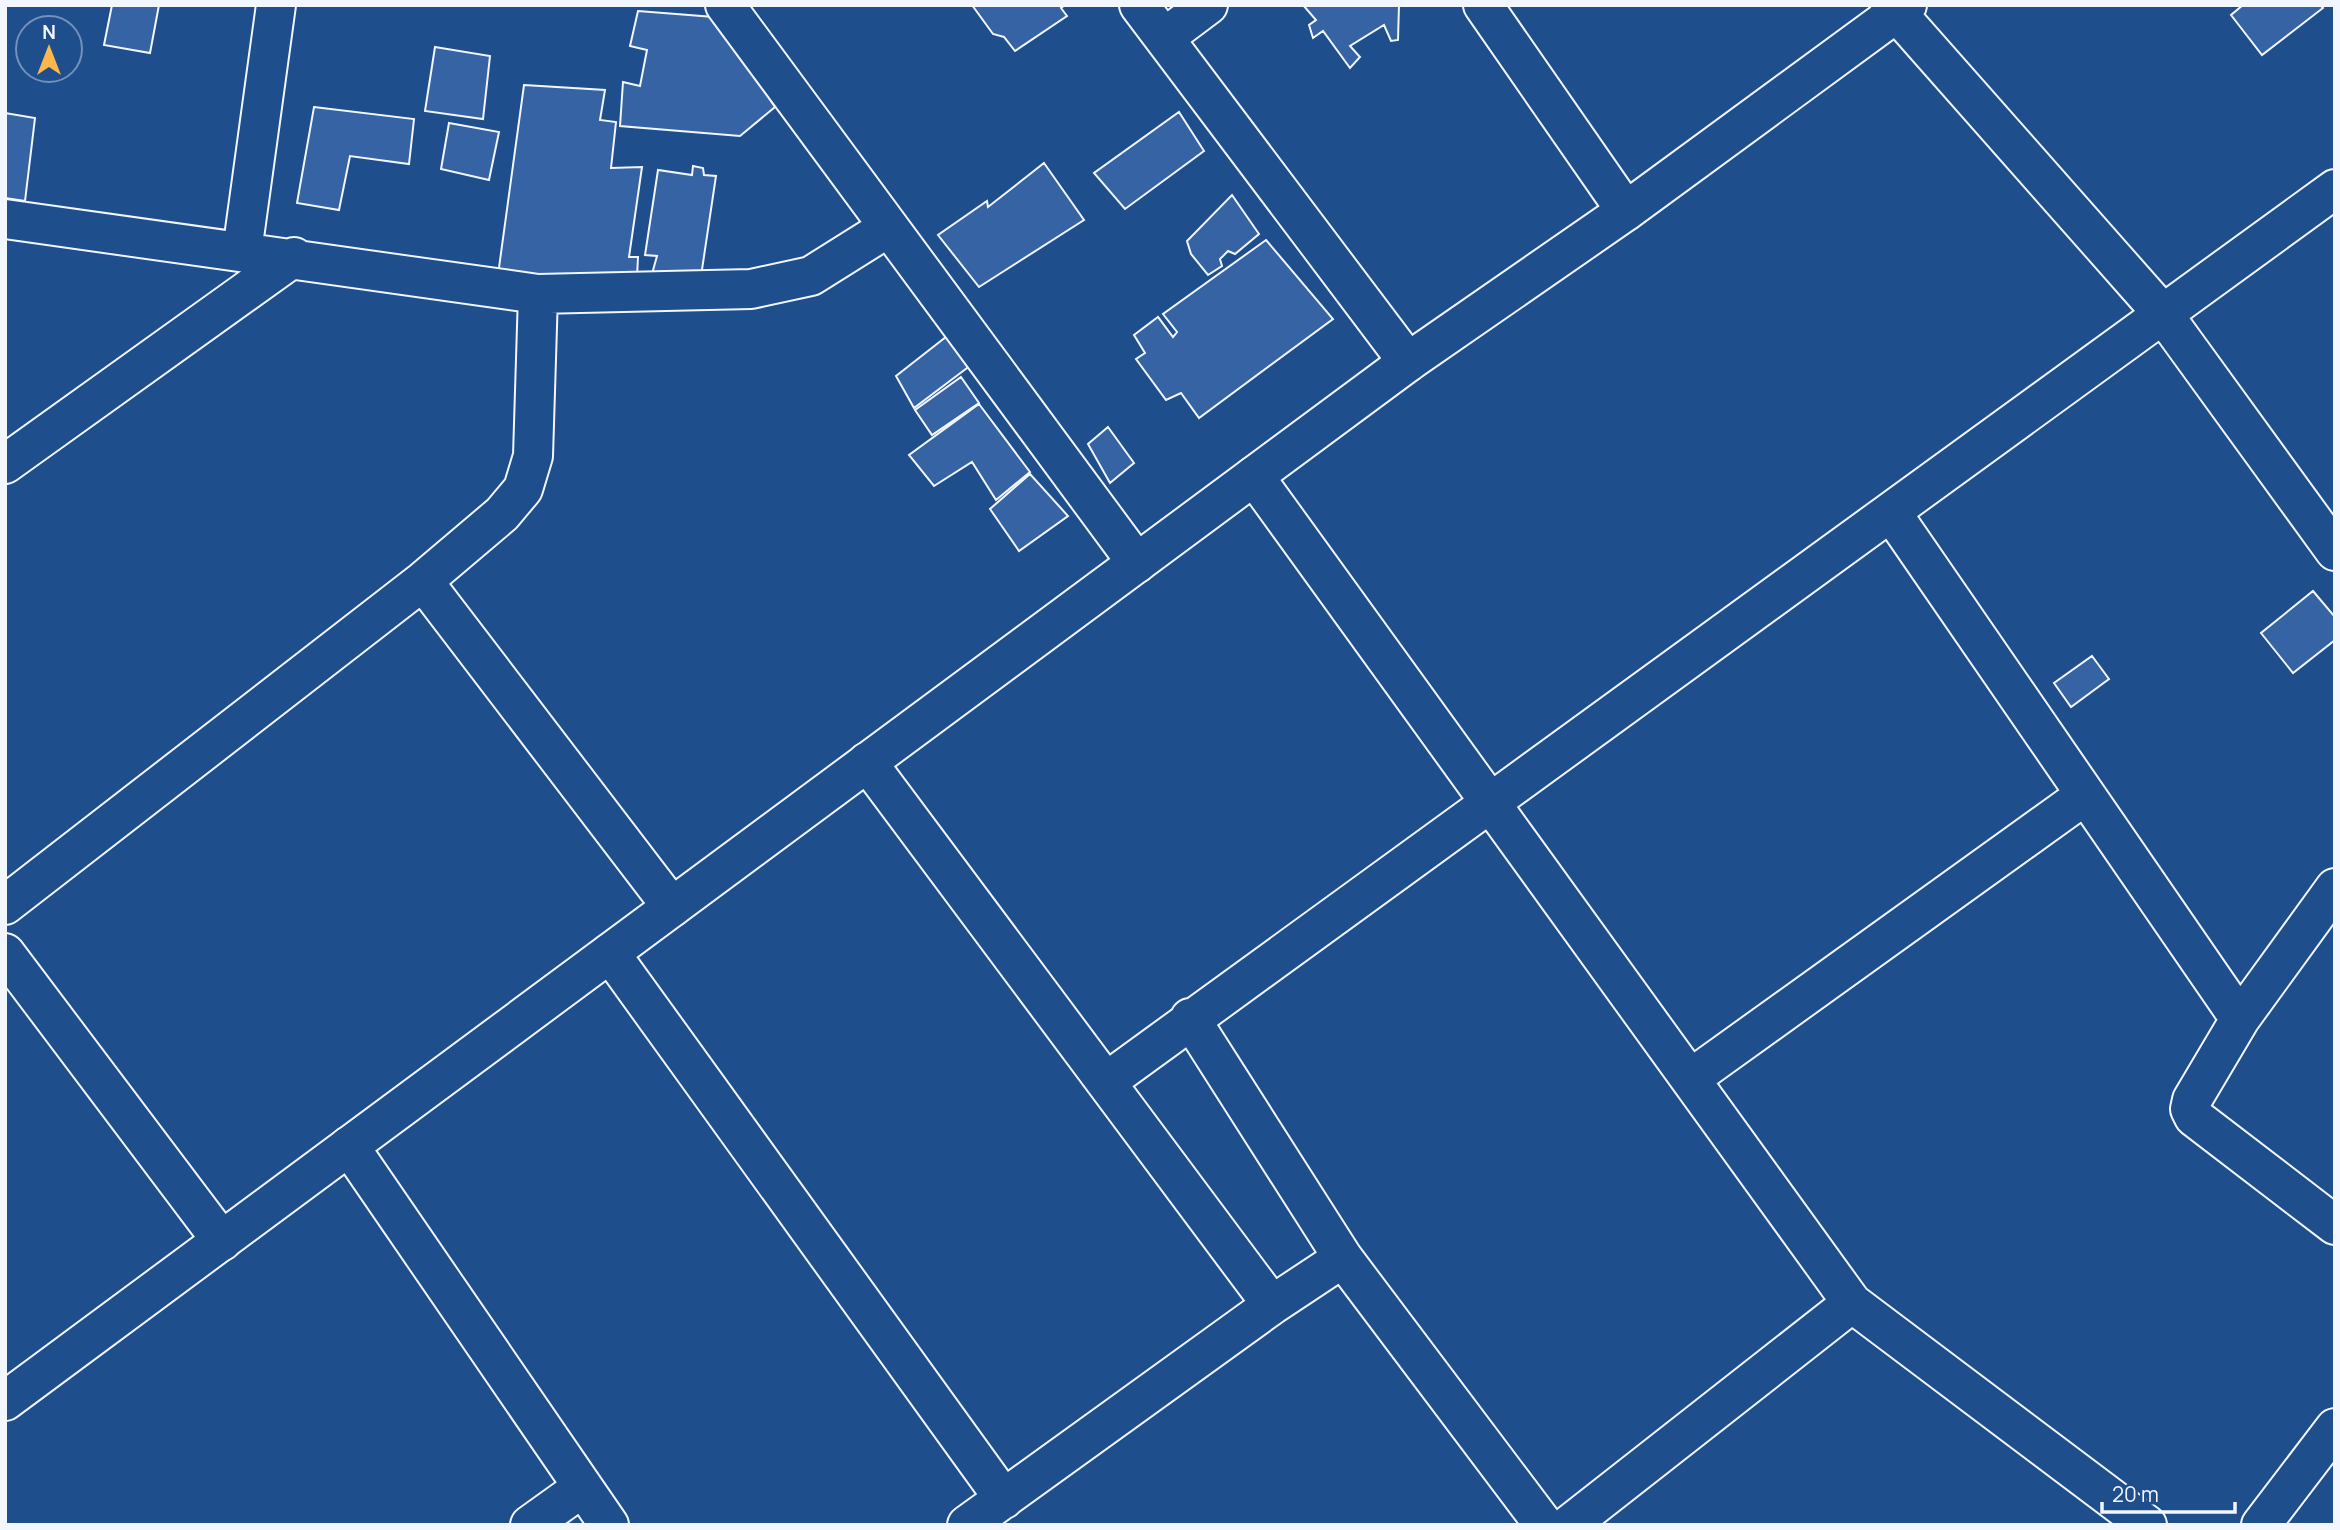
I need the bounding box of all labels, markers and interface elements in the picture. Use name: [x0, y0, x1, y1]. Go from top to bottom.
north arrow: [14, 14, 84, 84]
text: N: [42, 19, 56, 45]
scale bar: [2102, 1470, 2235, 1514]
text: 20 m: [2112, 1480, 2159, 1508]

